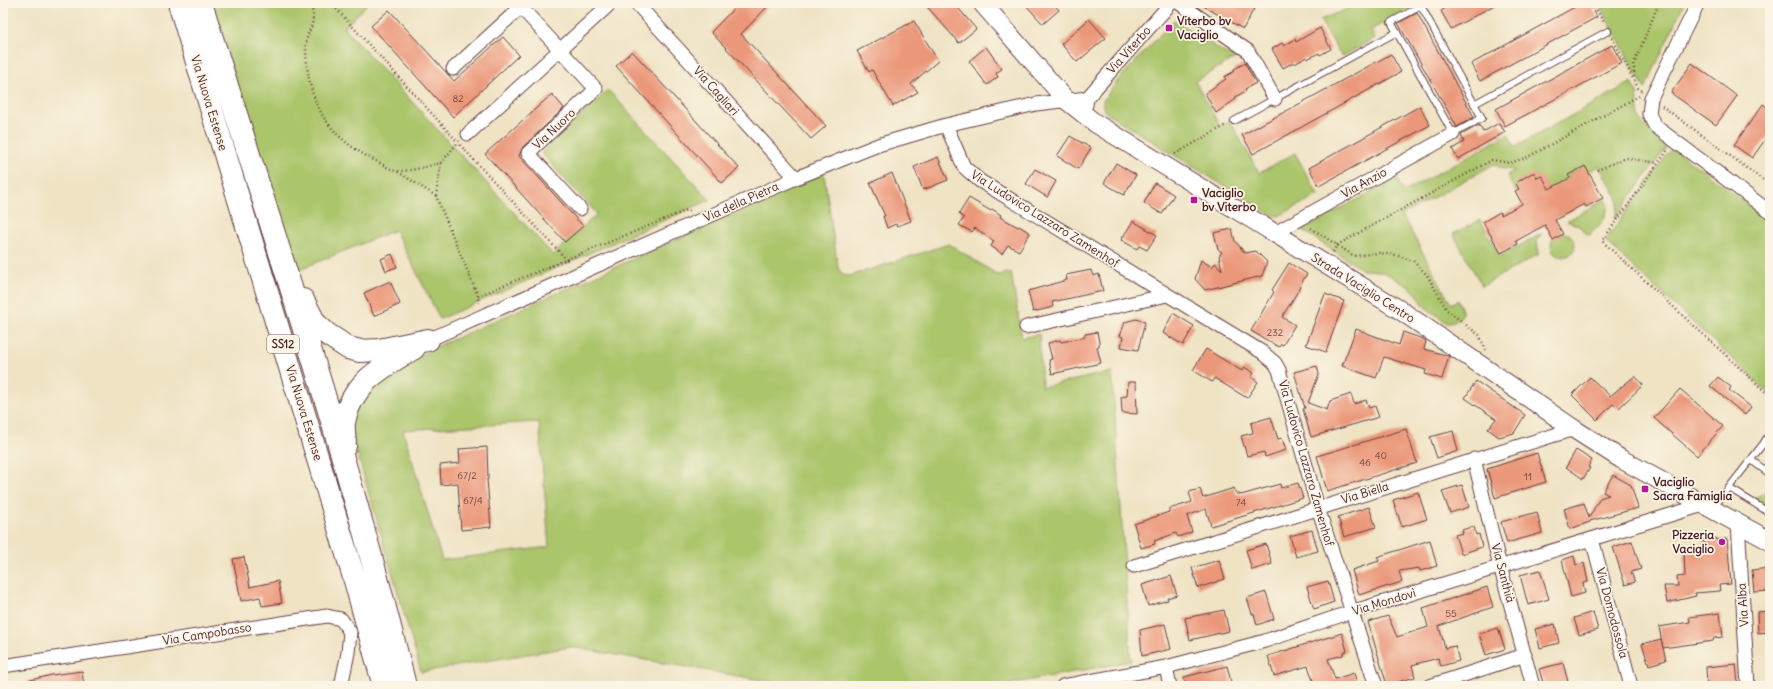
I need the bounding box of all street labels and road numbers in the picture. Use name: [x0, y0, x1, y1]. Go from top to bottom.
street label: Via Viterbo: [1103, 23, 1154, 77]
street label: Via Nuova Estense: [188, 53, 231, 152]
street label: Via Cagliari: [690, 63, 742, 118]
street label: Via Nuoro: [529, 105, 578, 152]
street label: Via Anzio: [1338, 164, 1389, 201]
street label: Via Ludovico Lazzaro Zamenhof: [968, 167, 1123, 271]
street label: Via della Pietra: [701, 178, 781, 225]
street label: Strada Vaciglio Centro: [1309, 250, 1418, 326]
road number: SS12: [267, 335, 299, 353]
street label: Via Nuova Estense: [283, 363, 326, 462]
street label: Via Ludovico Lazzaro Zamenhof: [1276, 378, 1338, 549]
street label: Via Biella: [1339, 478, 1391, 507]
street label: Via Santhià: [1488, 542, 1519, 604]
street label: Via Domodossola: [1593, 566, 1632, 660]
street label: Via Alba: [1733, 583, 1752, 627]
street label: Via Mondovì: [1350, 585, 1418, 618]
street label: Via Campobasso: [161, 619, 253, 648]

